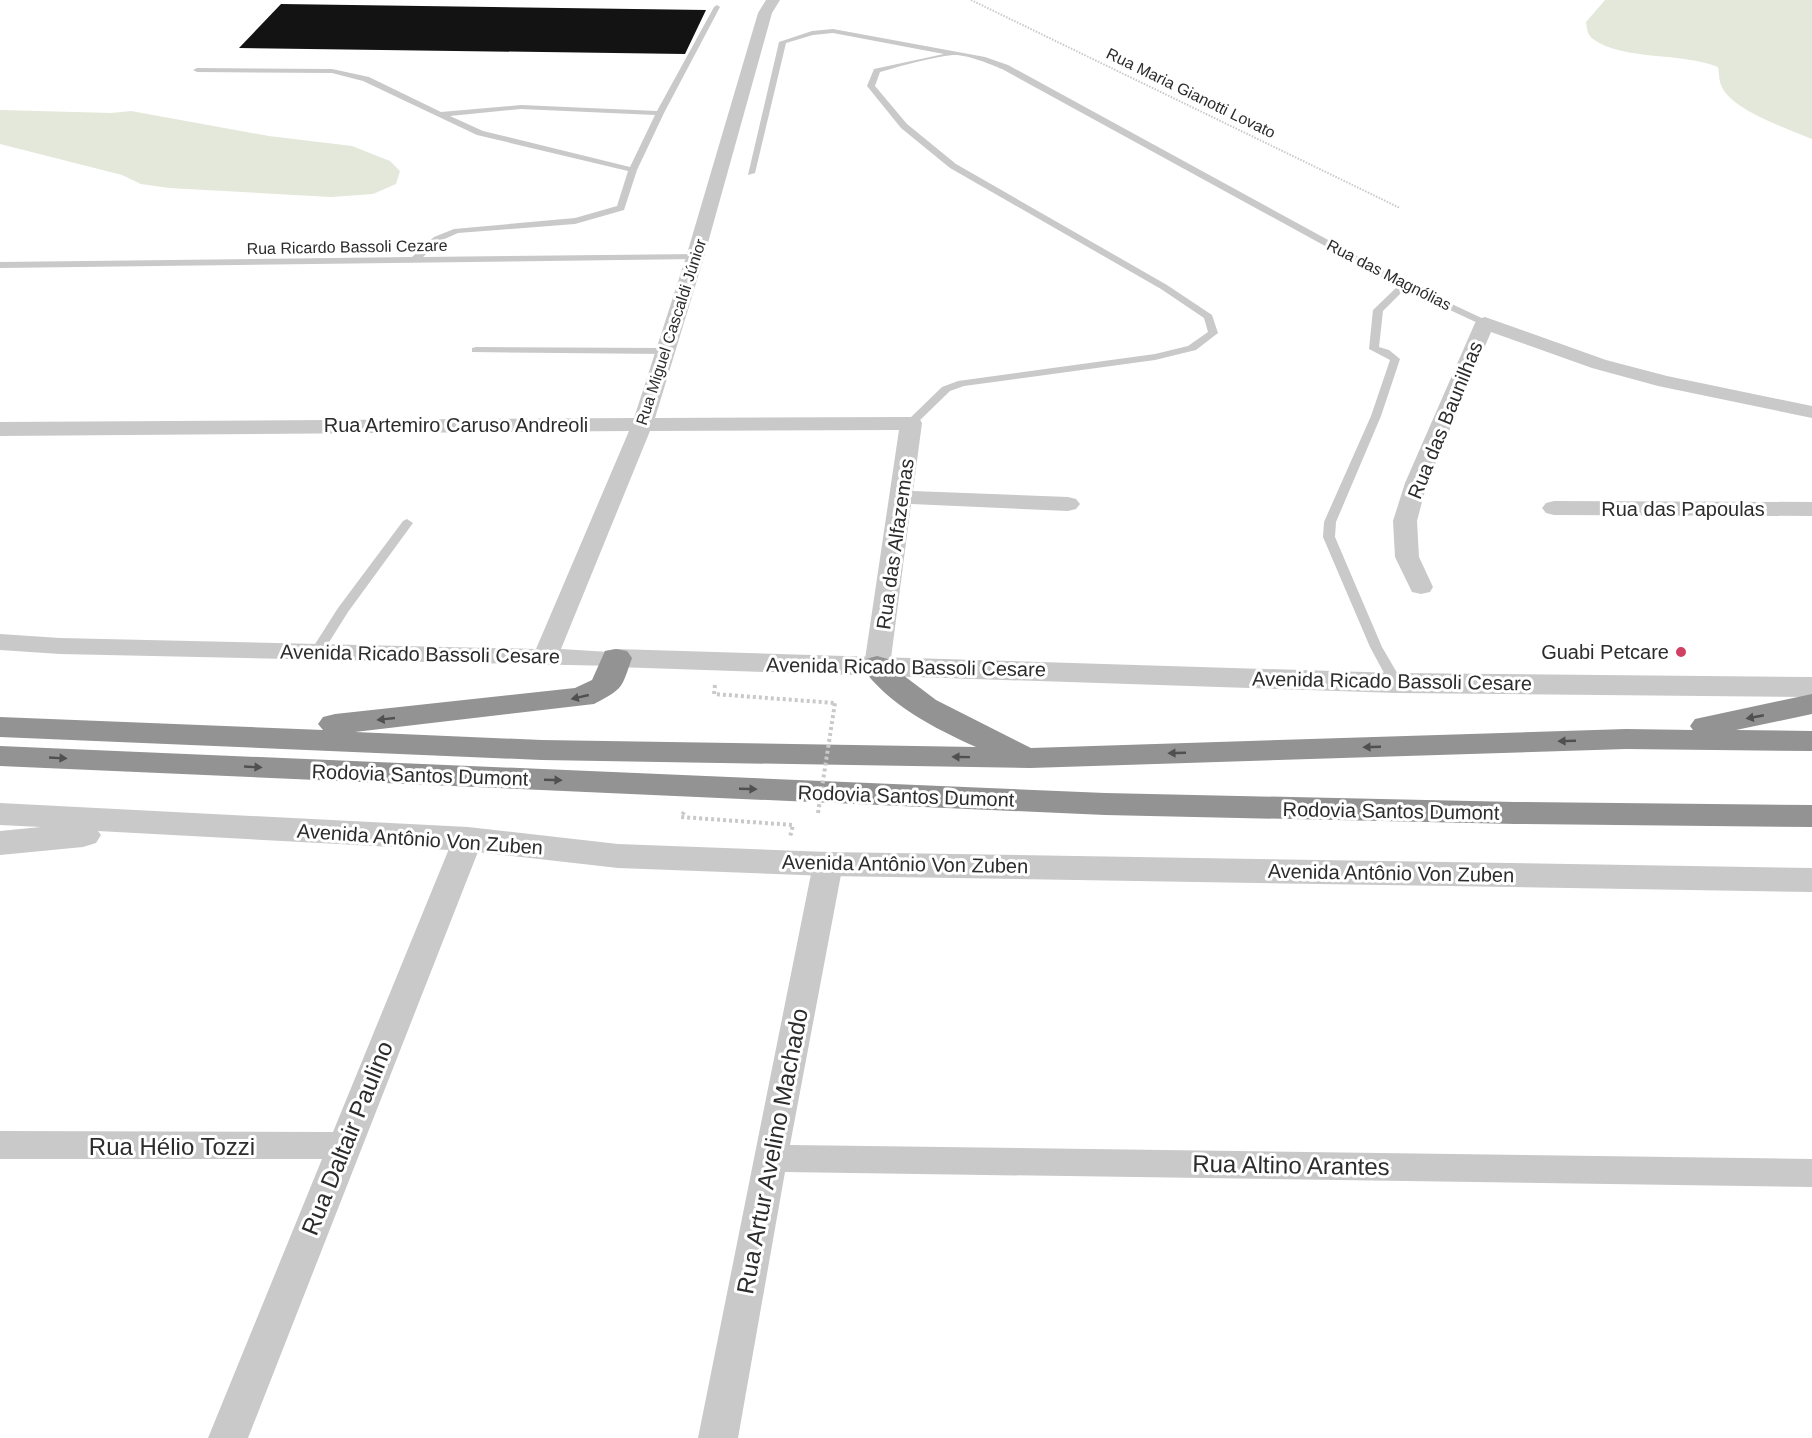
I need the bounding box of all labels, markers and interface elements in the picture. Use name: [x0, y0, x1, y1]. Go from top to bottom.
street label: Rua Maria Gianotti Lovato: [1104, 45, 1278, 141]
street label: Rua Miguel Cascaldi Júnior: [633, 236, 709, 427]
street label: Rua das Magnólias: [1324, 236, 1454, 314]
street label: Rua Ricardo Bassoli Cezare: [246, 237, 448, 257]
street label: Rua das Baunilhas: [1403, 338, 1487, 502]
street label: Rua Artemiro Caruso Andreoli: [324, 414, 588, 436]
street label: Rua das Alfazemas: [872, 457, 918, 631]
street label: Rua das Papoulas: [1601, 498, 1765, 520]
street label: Avenida Ricado Bassoli Cesare: [280, 641, 560, 667]
place label: Guabi Petcare: [1541, 641, 1669, 663]
marker: Guabi Petcare: [1674, 645, 1688, 659]
street label: Avenida Ricado Bassoli Cesare: [766, 654, 1046, 680]
street label: Avenida Ricado Bassoli Cesare: [1252, 668, 1532, 694]
one-way arrow: [570, 693, 589, 702]
one-way arrow: [1745, 713, 1764, 722]
one-way arrow: [376, 714, 395, 724]
one-way arrow: [1558, 736, 1577, 746]
one-way arrow: [1363, 742, 1382, 752]
one-way arrow: [1168, 749, 1187, 758]
one-way arrow: [952, 752, 971, 762]
one-way arrow: [49, 754, 68, 763]
street label: Rodovia Santos Dumont: [311, 760, 529, 790]
one-way arrow: [244, 763, 263, 772]
one-way arrow: [543, 776, 562, 785]
street label: Rodovia Santos Dumont: [797, 781, 1015, 811]
one-way arrow: [738, 784, 757, 793]
street label: Rodovia Santos Dumont: [1282, 798, 1500, 824]
street label: Avenida Antônio Von Zuben: [296, 819, 544, 859]
street label: Avenida Antônio Von Zuben: [782, 851, 1028, 877]
street label: Avenida Antônio Von Zuben: [1268, 860, 1514, 886]
street label: Rua Artur Avelino Machado: [731, 1006, 813, 1296]
street label: Rua Daltair Paulino: [296, 1037, 398, 1239]
street label: Rua Hélio Tozzi: [89, 1133, 255, 1160]
street label: Rua Altino Arantes: [1192, 1150, 1390, 1180]

